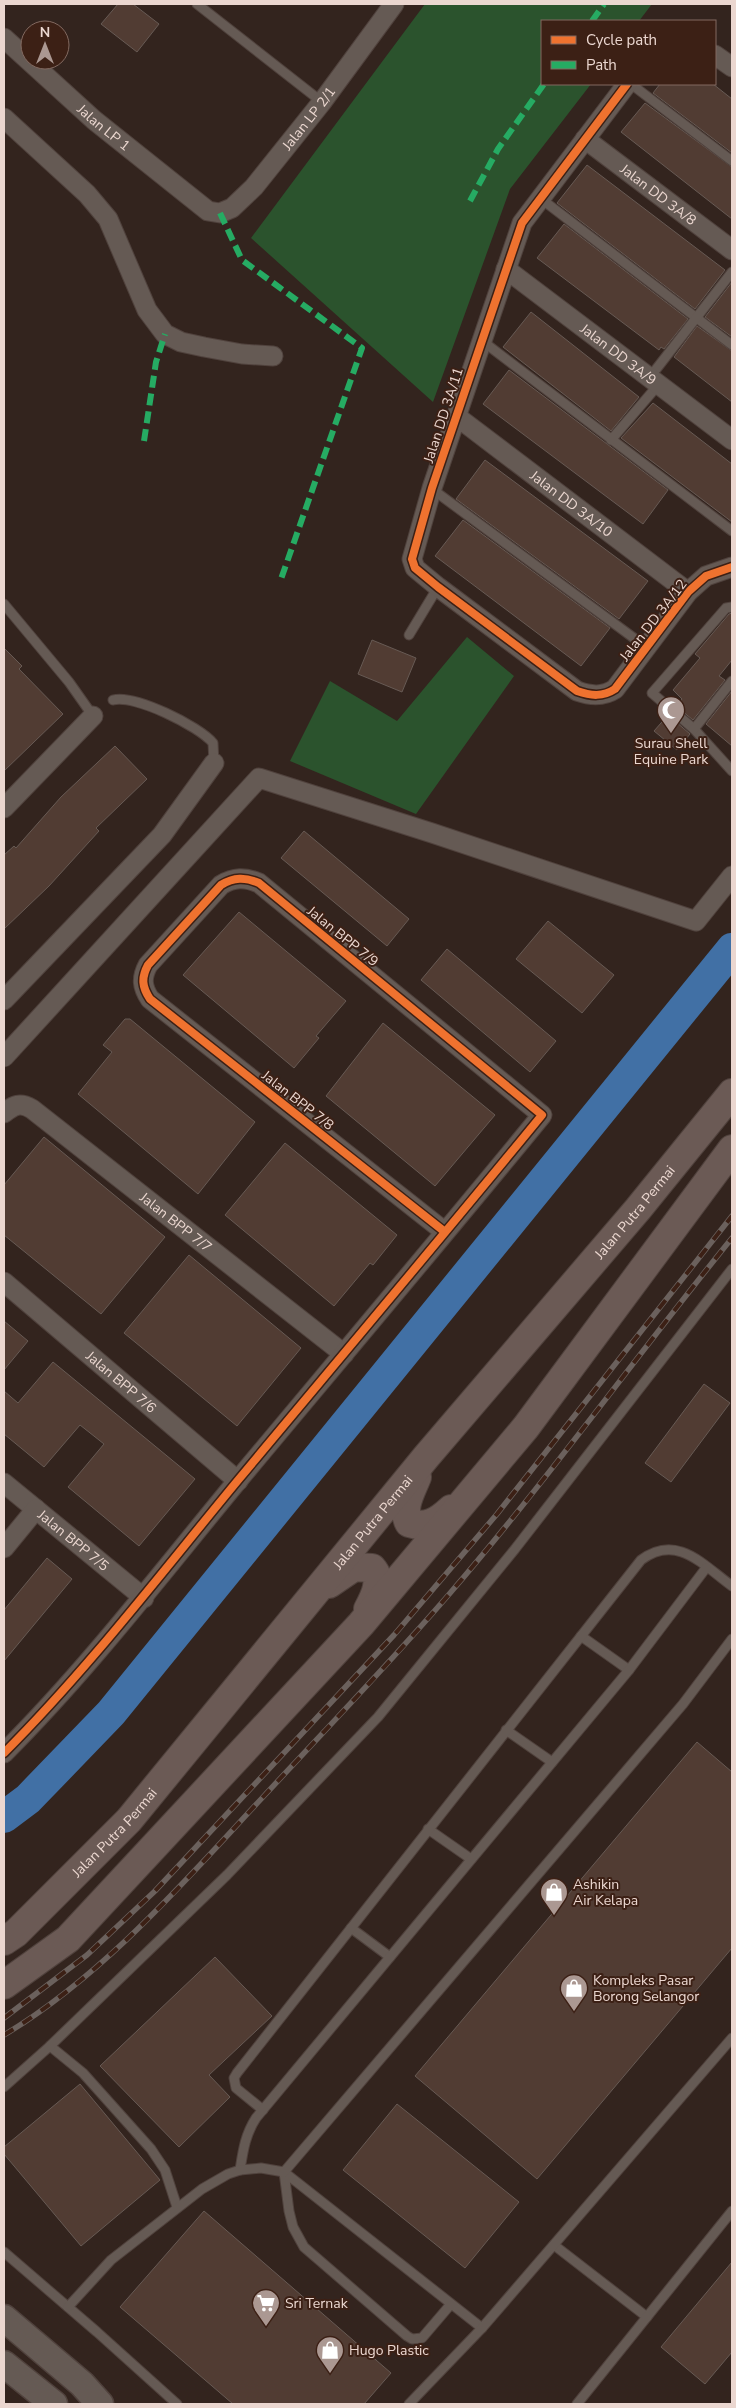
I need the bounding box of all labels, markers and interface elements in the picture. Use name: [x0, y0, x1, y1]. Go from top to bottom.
north arrow: [20, 20, 70, 70]
legend: [541, 20, 716, 85]
text: N: [40, 23, 50, 42]
text: Cycle path: [586, 30, 657, 50]
text: Path: [586, 55, 617, 75]
street label: Jalan LP 2/1: [277, 83, 340, 155]
street label: Jalan LP 1: [72, 100, 134, 155]
street label: Jalan DD 3A/8: [615, 159, 700, 230]
street label: Jalan DD 3A/9: [575, 319, 660, 389]
street label: Jalan DD 3A/11: [419, 365, 468, 466]
street label: Jalan DD 3A/10: [525, 466, 617, 542]
street label: Jalan DD 3A/12: [615, 575, 691, 666]
mosque icon: Surau Shell Equine Park: [656, 695, 686, 734]
place label: Surau Shell Equine Park: [634, 734, 709, 769]
street label: Jalan BPP 7/9: [302, 901, 382, 971]
street label: Jalan BPP 7/8: [257, 1066, 338, 1135]
street label: Jalan Putra Permai: [590, 1162, 680, 1264]
street label: Jalan BPP 7/7: [135, 1188, 216, 1257]
street label: Jalan BPP 7/6: [81, 1346, 160, 1417]
street label: Jalan Putra Permai: [328, 1471, 417, 1574]
street label: Jalan BPP 7/5: [33, 1505, 113, 1575]
street label: Jalan Putra Permai: [67, 1784, 161, 1883]
place label: Ashikin Air Kelapa: [573, 1875, 638, 1910]
shop icon: Ashikin Air Kelapa: [539, 1877, 569, 1916]
place label: Kompleks Pasar Borong Selangor: [593, 1971, 699, 2006]
shop icon: Kompleks Pasar Borong Selangor: [559, 1973, 589, 2012]
supermarket icon: Sri Ternak: [251, 2288, 281, 2327]
place label: Sri Ternak: [285, 2294, 349, 2313]
shop icon: Hugo Plastic: [315, 2335, 345, 2374]
place label: Hugo Plastic: [349, 2341, 429, 2360]

